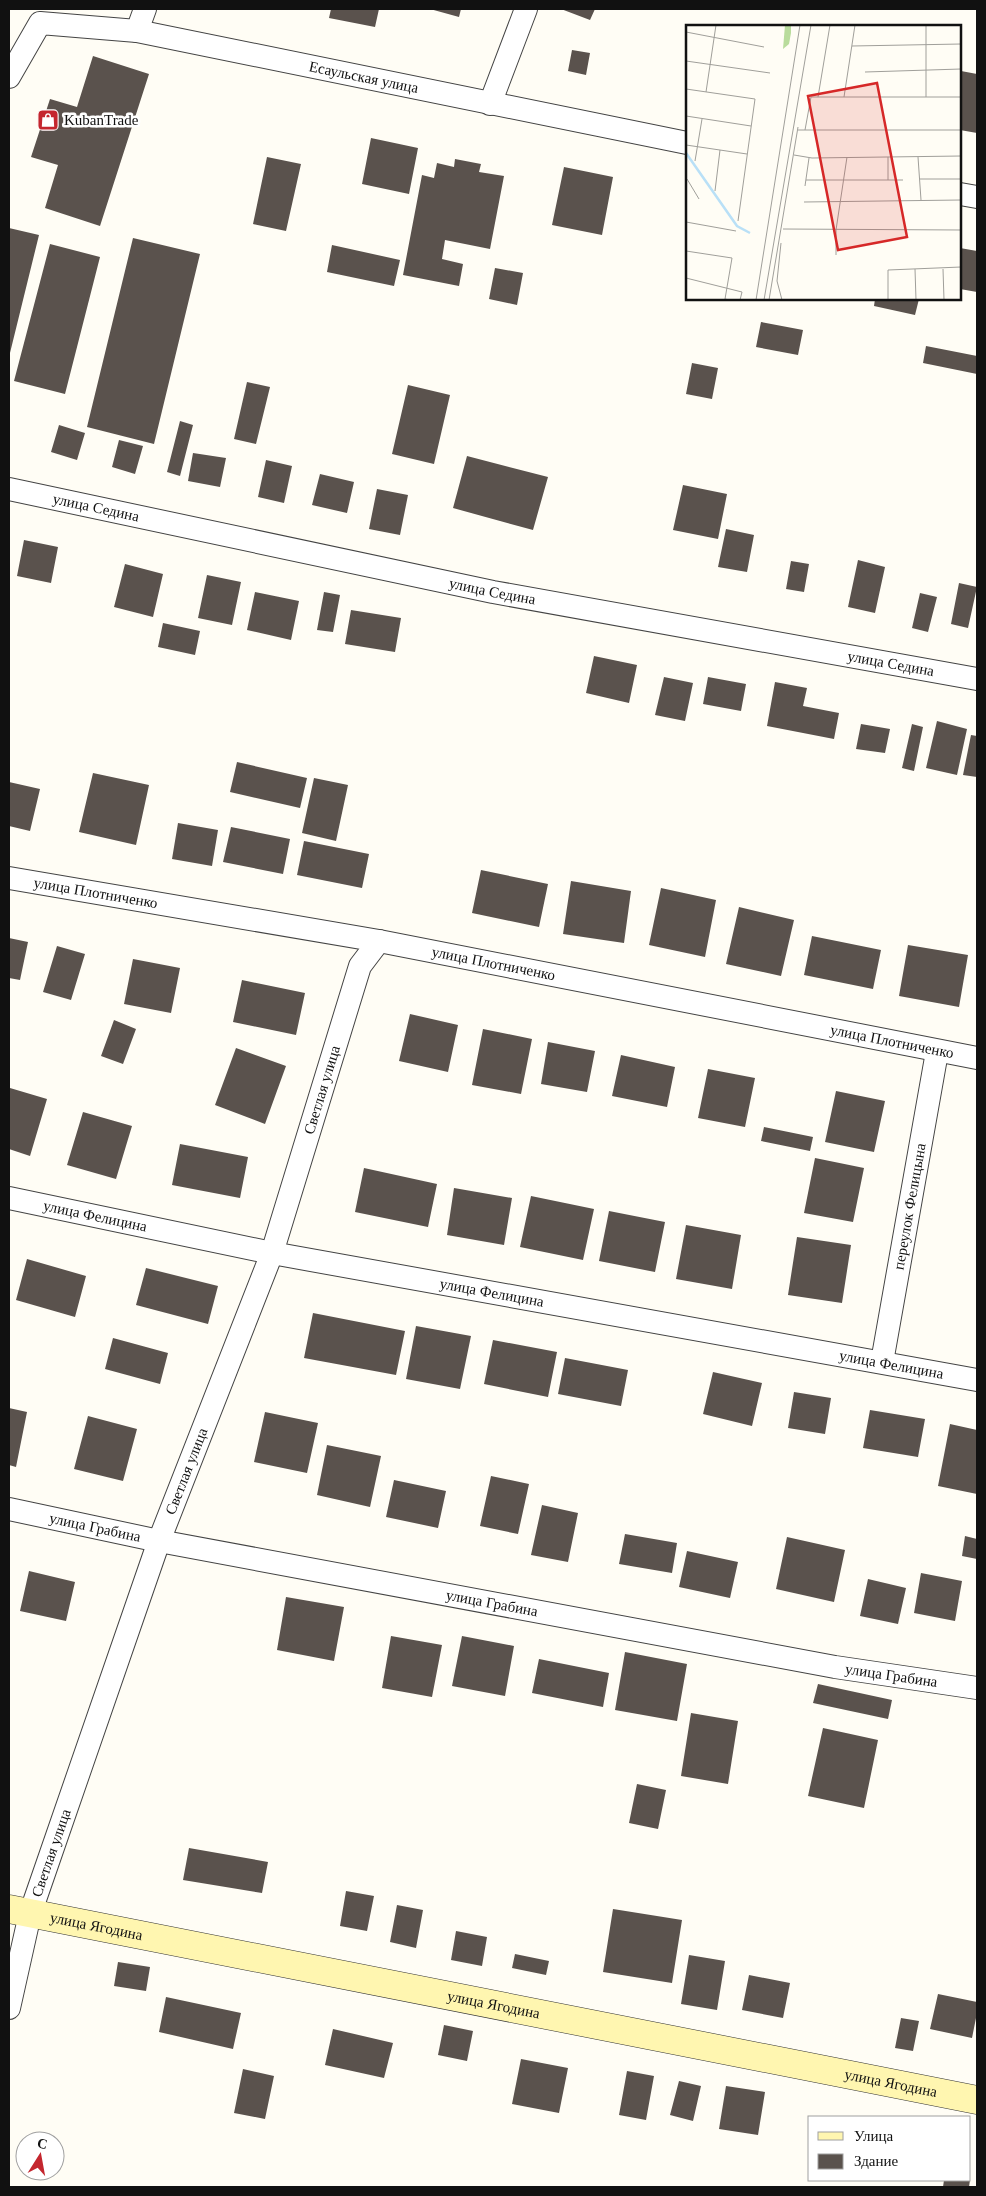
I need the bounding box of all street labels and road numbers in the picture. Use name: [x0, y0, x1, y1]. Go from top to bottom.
street label: Есаульская улица: [308, 58, 420, 96]
street label: улица Седина: [51, 491, 141, 525]
street label: улица Седина: [448, 575, 537, 608]
street label: улица Седина: [846, 648, 936, 679]
street label: улица Плотниченко: [33, 874, 159, 911]
street label: улица Плотниченко: [430, 944, 557, 983]
street label: улица Плотниченко: [829, 1021, 955, 1061]
street label: Светлая улица: [301, 1043, 343, 1136]
street label: переулок Фелицына: [891, 1142, 929, 1271]
street label: улица Фелицина: [42, 1197, 149, 1235]
street label: улица Фелицина: [438, 1275, 546, 1310]
street label: улица Фелицина: [838, 1347, 945, 1382]
street label: Светлая улица: [162, 1425, 211, 1517]
street label: улица Грабина: [48, 1510, 143, 1545]
street label: улица Грабина: [445, 1587, 539, 1620]
street label: улица Грабина: [844, 1661, 939, 1690]
street label: Светлая улица: [29, 1807, 74, 1899]
street label: улица Ягодина: [49, 1909, 144, 1943]
street label: улица Ягодина: [446, 1988, 542, 2022]
street label: улица Ягодина: [843, 2066, 939, 2100]

